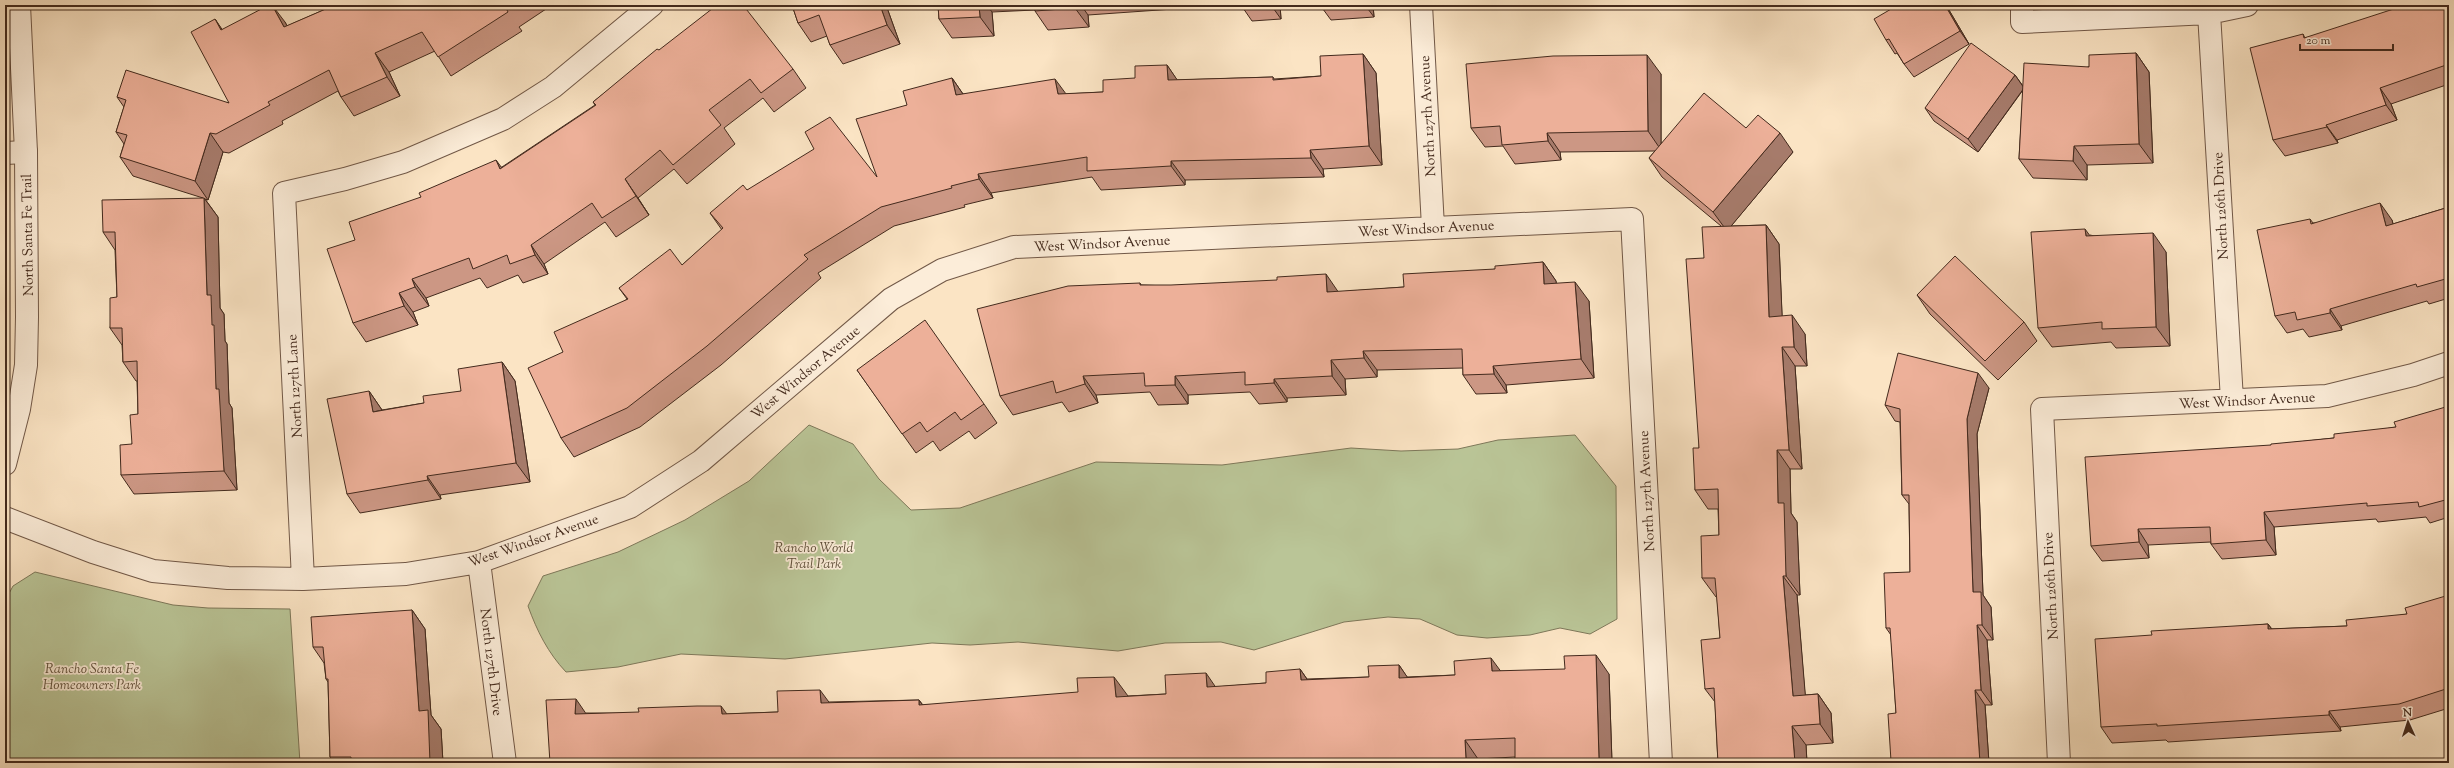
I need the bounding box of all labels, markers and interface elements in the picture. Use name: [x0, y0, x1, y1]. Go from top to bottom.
scale bar: [2300, 26, 2393, 52]
text: 20 m: [2306, 32, 2331, 50]
street label: North 127th Avenue: [1416, 55, 1442, 177]
street label: North 126th Drive: [2209, 152, 2235, 260]
street label: North Santa Fe Trail: [18, 174, 40, 296]
street label: West Windsor Avenue: [1357, 216, 1495, 244]
street label: West Windsor Avenue: [1033, 231, 1171, 259]
street label: West Windsor Avenue: [747, 322, 865, 425]
street label: North 127th Lane: [283, 334, 309, 438]
street label: West Windsor Avenue: [2178, 388, 2316, 416]
street label: North 127th Avenue: [1635, 430, 1661, 552]
street label: West Windsor Avenue: [466, 510, 602, 574]
street label: North 126th Drive: [2039, 532, 2065, 640]
park label: Rancho World Trail Park: [775, 539, 854, 575]
street label: North 127th Drive: [474, 607, 507, 717]
park label: Rancho Santa Fe Homeowners Park: [43, 660, 142, 696]
north arrow: [2388, 702, 2428, 742]
text: N: [2402, 705, 2413, 721]

